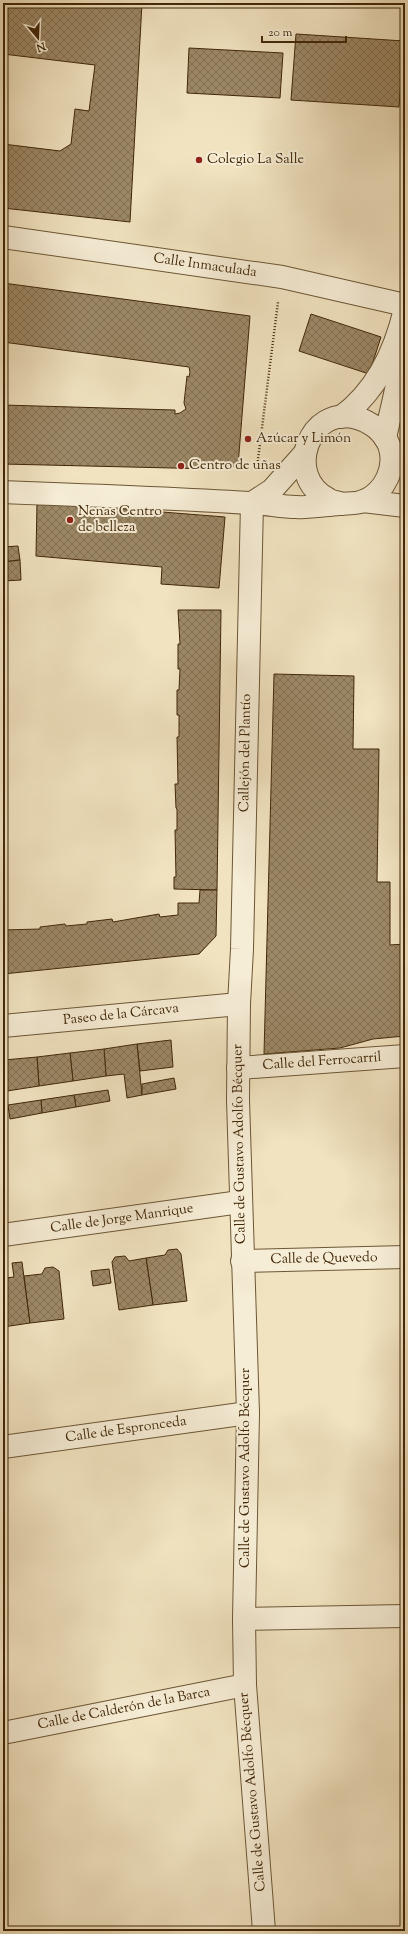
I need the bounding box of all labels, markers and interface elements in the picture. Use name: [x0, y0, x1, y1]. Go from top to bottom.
north arrow: [18, 18, 58, 58]
scale bar: [262, 18, 346, 44]
text: 20 m: [268, 24, 293, 42]
text: N: [34, 37, 49, 56]
place label: Colegio La Salle: [207, 150, 304, 170]
marker: Colegio La Salle: [194, 155, 204, 165]
street label: Calle Inmaculada: [152, 249, 259, 283]
place label: Azúcar y Limón: [256, 429, 351, 449]
marker: Azúcar y Limón: [243, 434, 253, 444]
place label: Centro de uñas: [189, 456, 281, 476]
marker: Centro de uñas: [176, 461, 186, 471]
place label: Nenas Centro de belleza: [78, 502, 162, 538]
marker: Nenas Centro de belleza: [65, 515, 75, 525]
street label: Callejón del Plantío: [235, 693, 257, 812]
street label: Paseo de la Cárcava: [62, 999, 180, 1031]
street label: Calle de Gustavo Adolfo Bécquer: [228, 1043, 252, 1244]
street label: Calle del Ferrocarril: [262, 1048, 382, 1076]
street label: Calle de Jorge Manrique: [49, 1199, 195, 1239]
street label: Calle de Quevedo: [270, 1248, 378, 1270]
street label: Calle de Gustavo Adolfo Bécquer: [236, 1367, 256, 1568]
street label: Calle de Espronceda: [64, 1412, 188, 1448]
street label: Calle de Calderón de la Barca: [36, 1682, 213, 1736]
street label: Calle de Gustavo Adolfo Bécquer: [234, 1691, 272, 1892]

